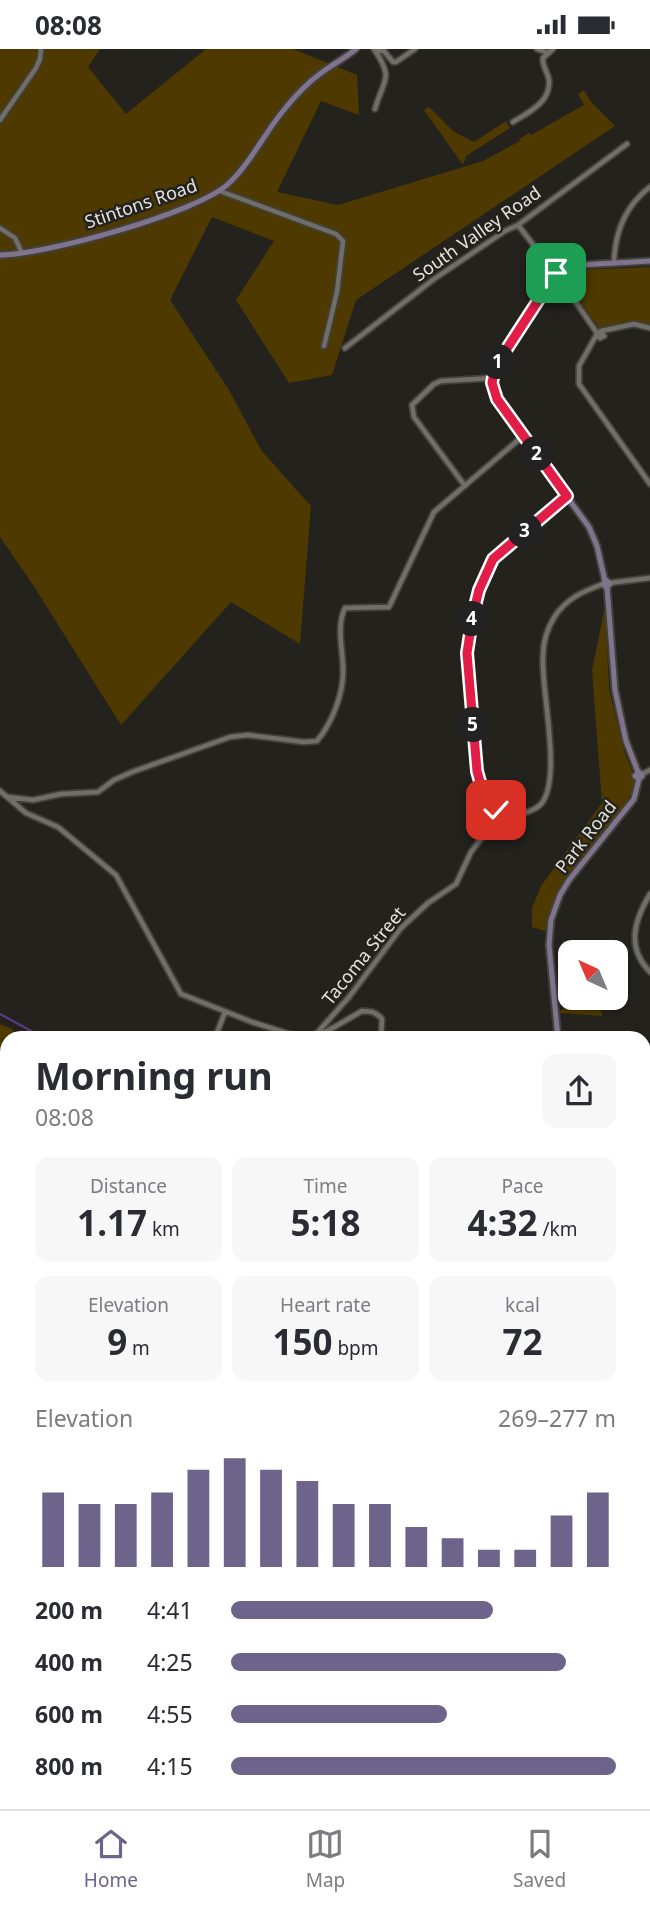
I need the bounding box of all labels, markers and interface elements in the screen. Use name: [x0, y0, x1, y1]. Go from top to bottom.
text: 08:08: [35, 7, 102, 43]
street label: Stintons Road: [81, 173, 200, 233]
street label: South Valley Road: [408, 180, 545, 286]
pin: [526, 243, 586, 303]
icon: arrive: [537, 254, 575, 292]
pin: 1: [480, 345, 516, 379]
text: 1: [492, 348, 503, 374]
pin: 2: [520, 437, 554, 471]
text: 2: [531, 440, 542, 466]
pin: 3: [508, 513, 542, 549]
text: 3: [519, 517, 530, 543]
pin: 4: [454, 601, 490, 637]
text: 4: [466, 605, 477, 631]
pin: 5: [456, 707, 490, 743]
text: 5: [467, 711, 478, 737]
pin: [466, 780, 526, 840]
icon: check: [477, 791, 515, 829]
street label: Park Road: [549, 795, 621, 878]
street label: Tacoma Street: [316, 901, 411, 1010]
north arrow: [558, 940, 628, 1010]
map controls: [558, 940, 628, 1010]
text: Morning run: [35, 1049, 273, 1101]
button: share: [542, 1054, 616, 1128]
text: 08:08: [35, 1101, 94, 1133]
text: Distance: [90, 1173, 167, 1199]
text: Time: [304, 1173, 347, 1199]
text: Pace: [502, 1173, 544, 1199]
text: 1.17: [77, 1199, 147, 1246]
text: 5:18: [291, 1199, 360, 1246]
text: 4:32: [468, 1199, 537, 1246]
text: km: [147, 1216, 180, 1242]
text: /km: [537, 1216, 577, 1242]
text: Elevation: [88, 1292, 169, 1318]
text: Heart rate: [280, 1292, 371, 1318]
text: kcal: [505, 1292, 540, 1318]
text: 9: [107, 1318, 127, 1365]
text: 150: [272, 1318, 332, 1365]
text: 72: [502, 1318, 543, 1365]
text: m: [127, 1335, 150, 1361]
text: bpm: [332, 1335, 379, 1361]
text: Elevation: [35, 1402, 133, 1434]
text: 269–277 m: [498, 1402, 616, 1434]
text: 200 m: [35, 1594, 103, 1626]
text: 4:41: [147, 1594, 193, 1626]
text: 400 m: [35, 1646, 103, 1678]
text: 4:25: [147, 1646, 193, 1678]
text: 600 m: [35, 1698, 103, 1730]
text: 4:55: [147, 1698, 193, 1730]
text: 800 m: [35, 1750, 103, 1782]
text: 4:15: [147, 1750, 193, 1782]
tab: Home: [84, 1825, 138, 1893]
tab: Map: [306, 1825, 345, 1893]
tab: Saved: [513, 1825, 566, 1893]

